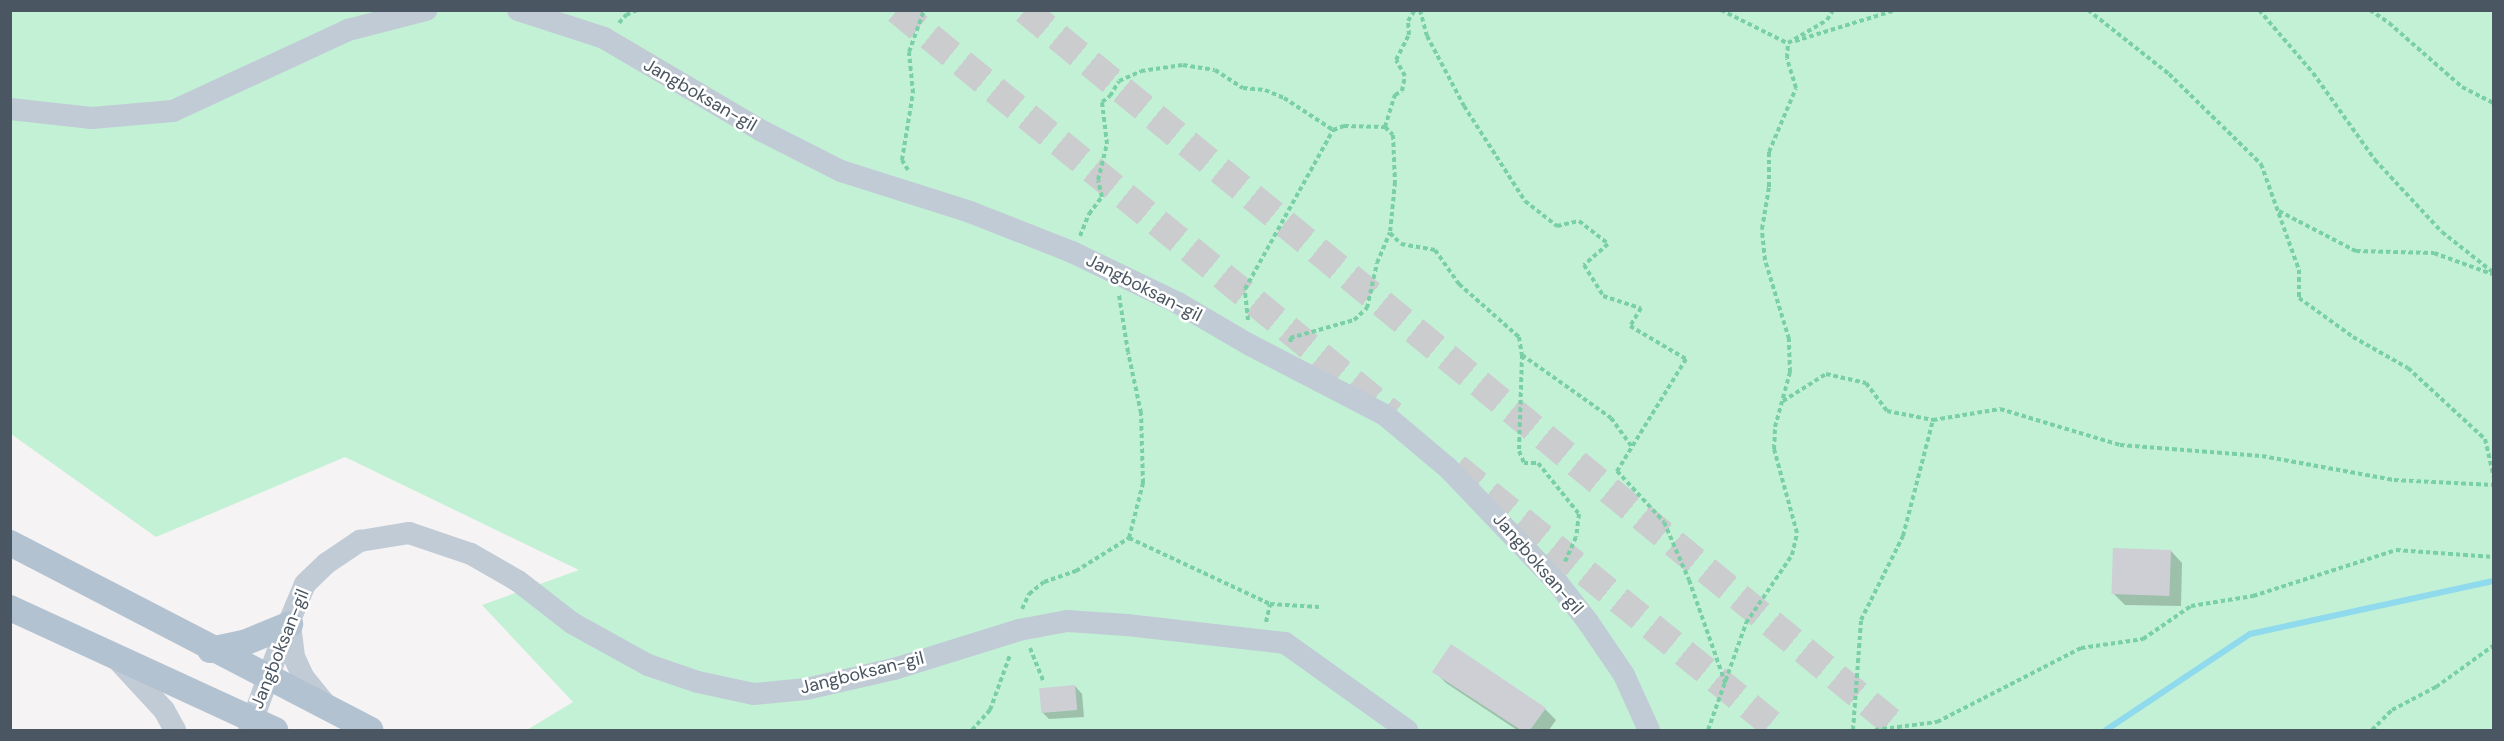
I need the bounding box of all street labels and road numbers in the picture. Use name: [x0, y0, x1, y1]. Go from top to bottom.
street label: Jangboksan-gil: [640, 54, 760, 136]
street label: Jangboksan-gil: [1083, 250, 1205, 326]
street label: Jangboksan-gil: [1488, 509, 1588, 619]
street label: Jangboksan-gil: [246, 586, 314, 712]
street label: Jangboksan-gil: [798, 647, 926, 699]

